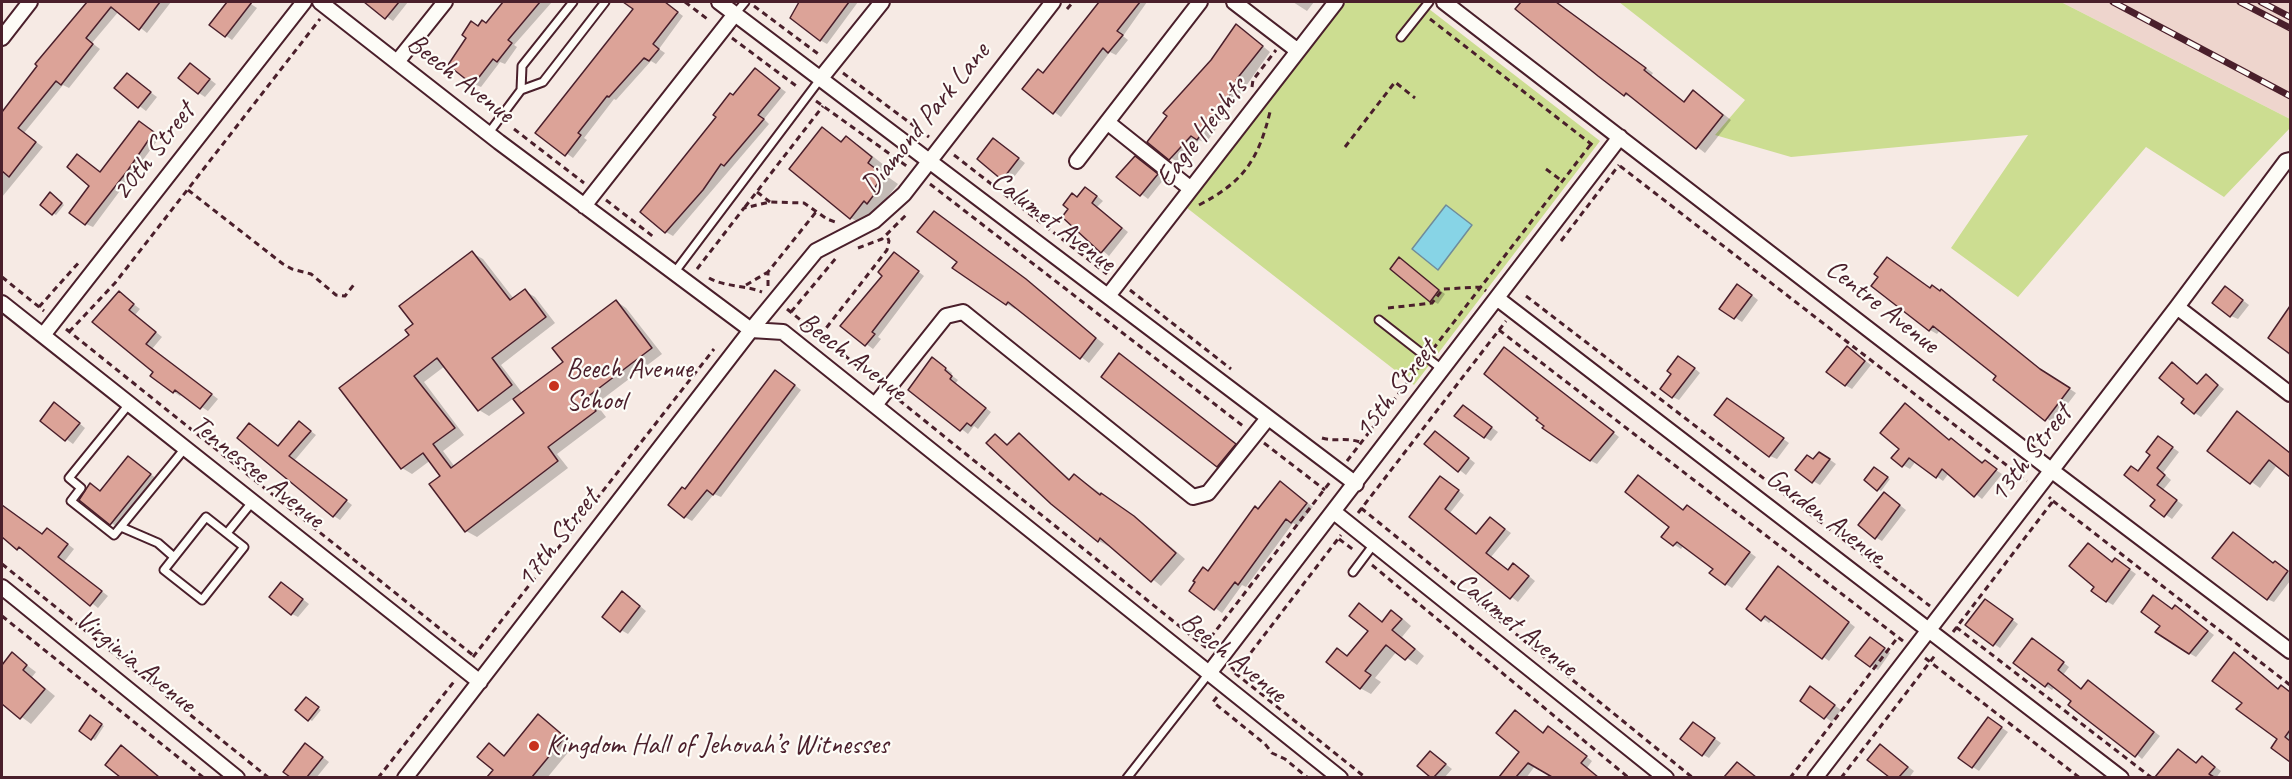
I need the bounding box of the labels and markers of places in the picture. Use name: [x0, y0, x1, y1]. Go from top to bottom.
place label: Beech Avenue School: [566, 353, 693, 419]
marker: Beech Avenue School: [547, 379, 561, 393]
place label: Kingdom Hall of Jehovah’s Witnesses: [546, 729, 889, 763]
marker: Kingdom Hall of Jehovah’s Witnesses: [527, 739, 541, 753]

